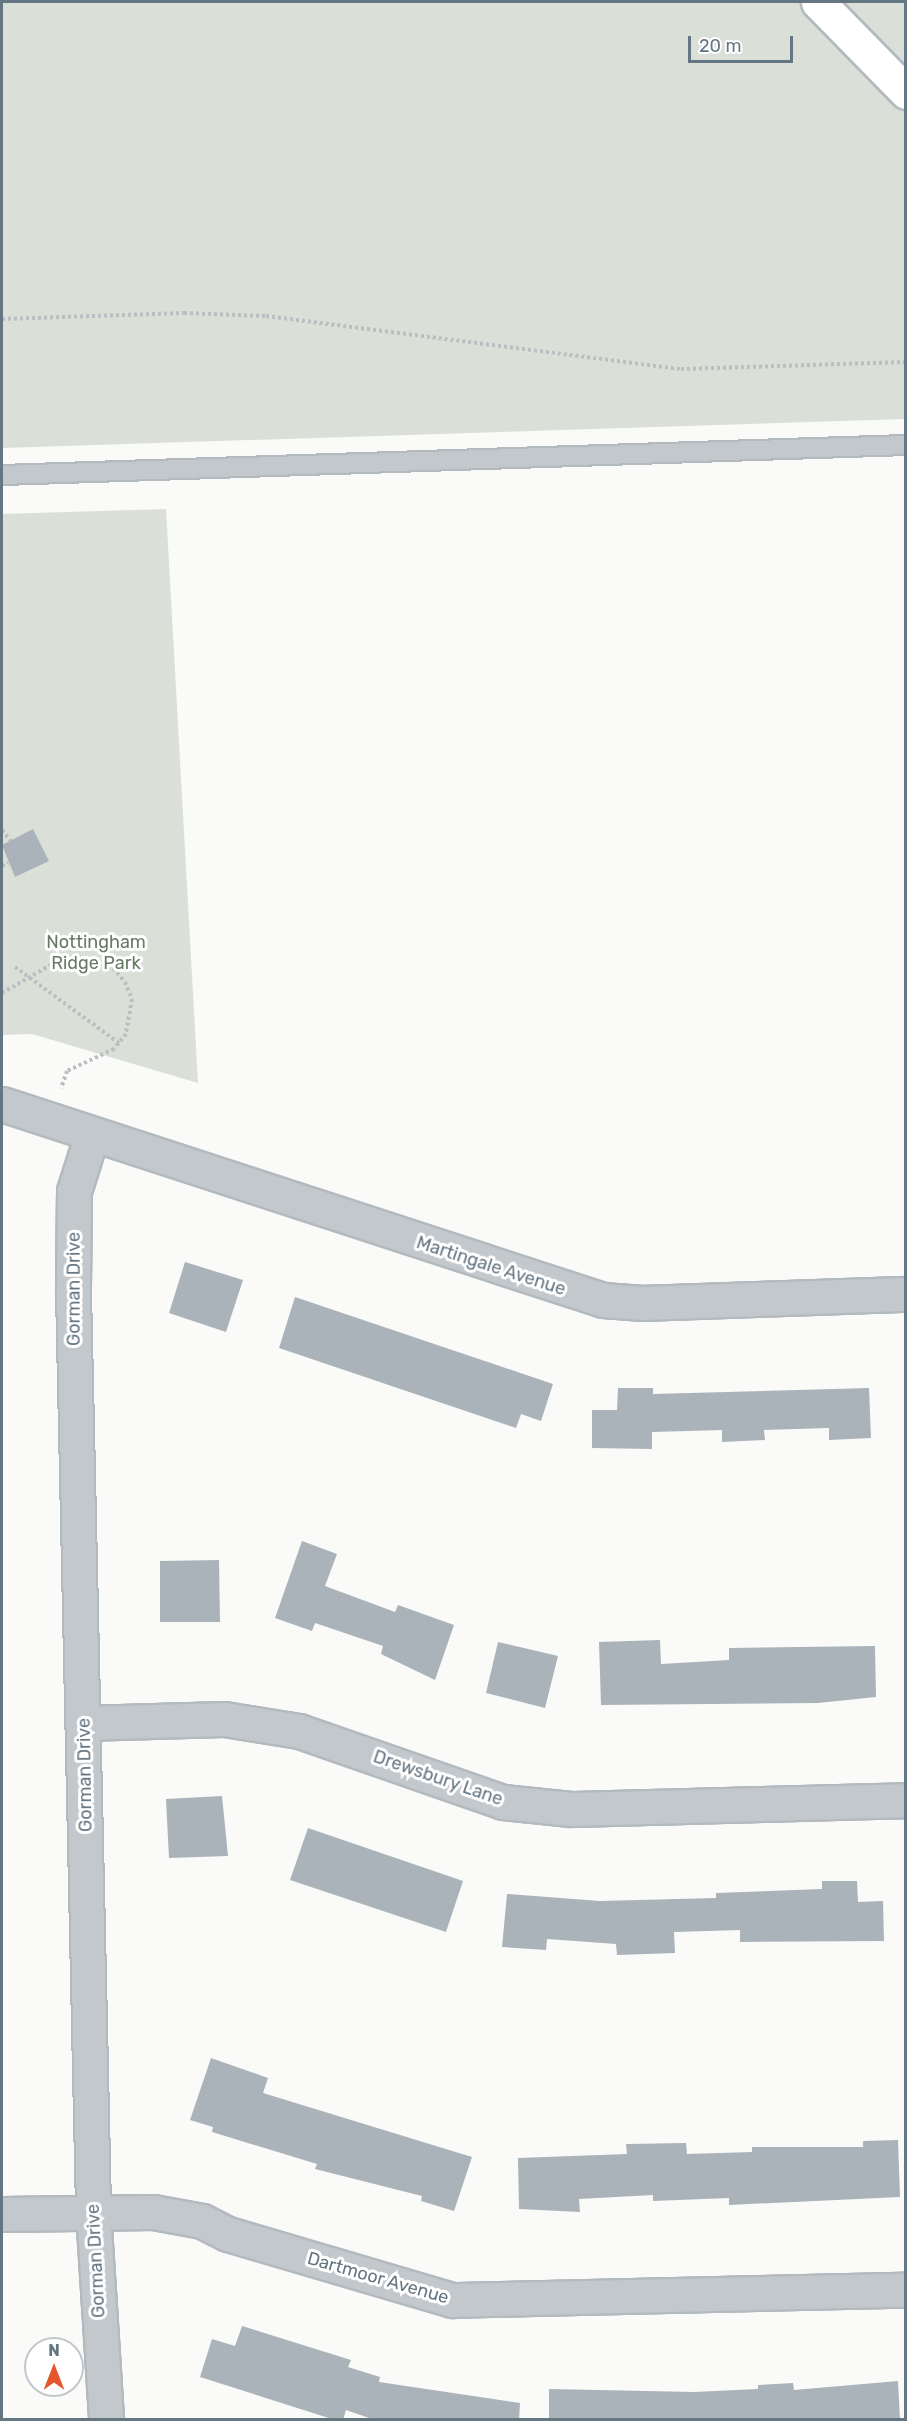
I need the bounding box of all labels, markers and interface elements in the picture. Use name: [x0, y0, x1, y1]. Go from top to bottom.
scale bar: [691, 24, 796, 62]
text: 20 m: [699, 35, 741, 57]
park label: Nottingham Ridge Park: [46, 932, 146, 974]
street label: Gorman Drive: [63, 1232, 85, 1346]
street label: Martingale Avenue: [413, 1232, 569, 1300]
street label: Gorman Drive: [73, 1718, 97, 1832]
street label: Drewsbury Lane: [370, 1746, 506, 1810]
street label: Gorman Drive: [82, 2204, 110, 2318]
street label: Dartmoor Avenue: [304, 2247, 452, 2309]
north arrow: [24, 2337, 84, 2397]
text: N: [48, 2341, 60, 2360]

